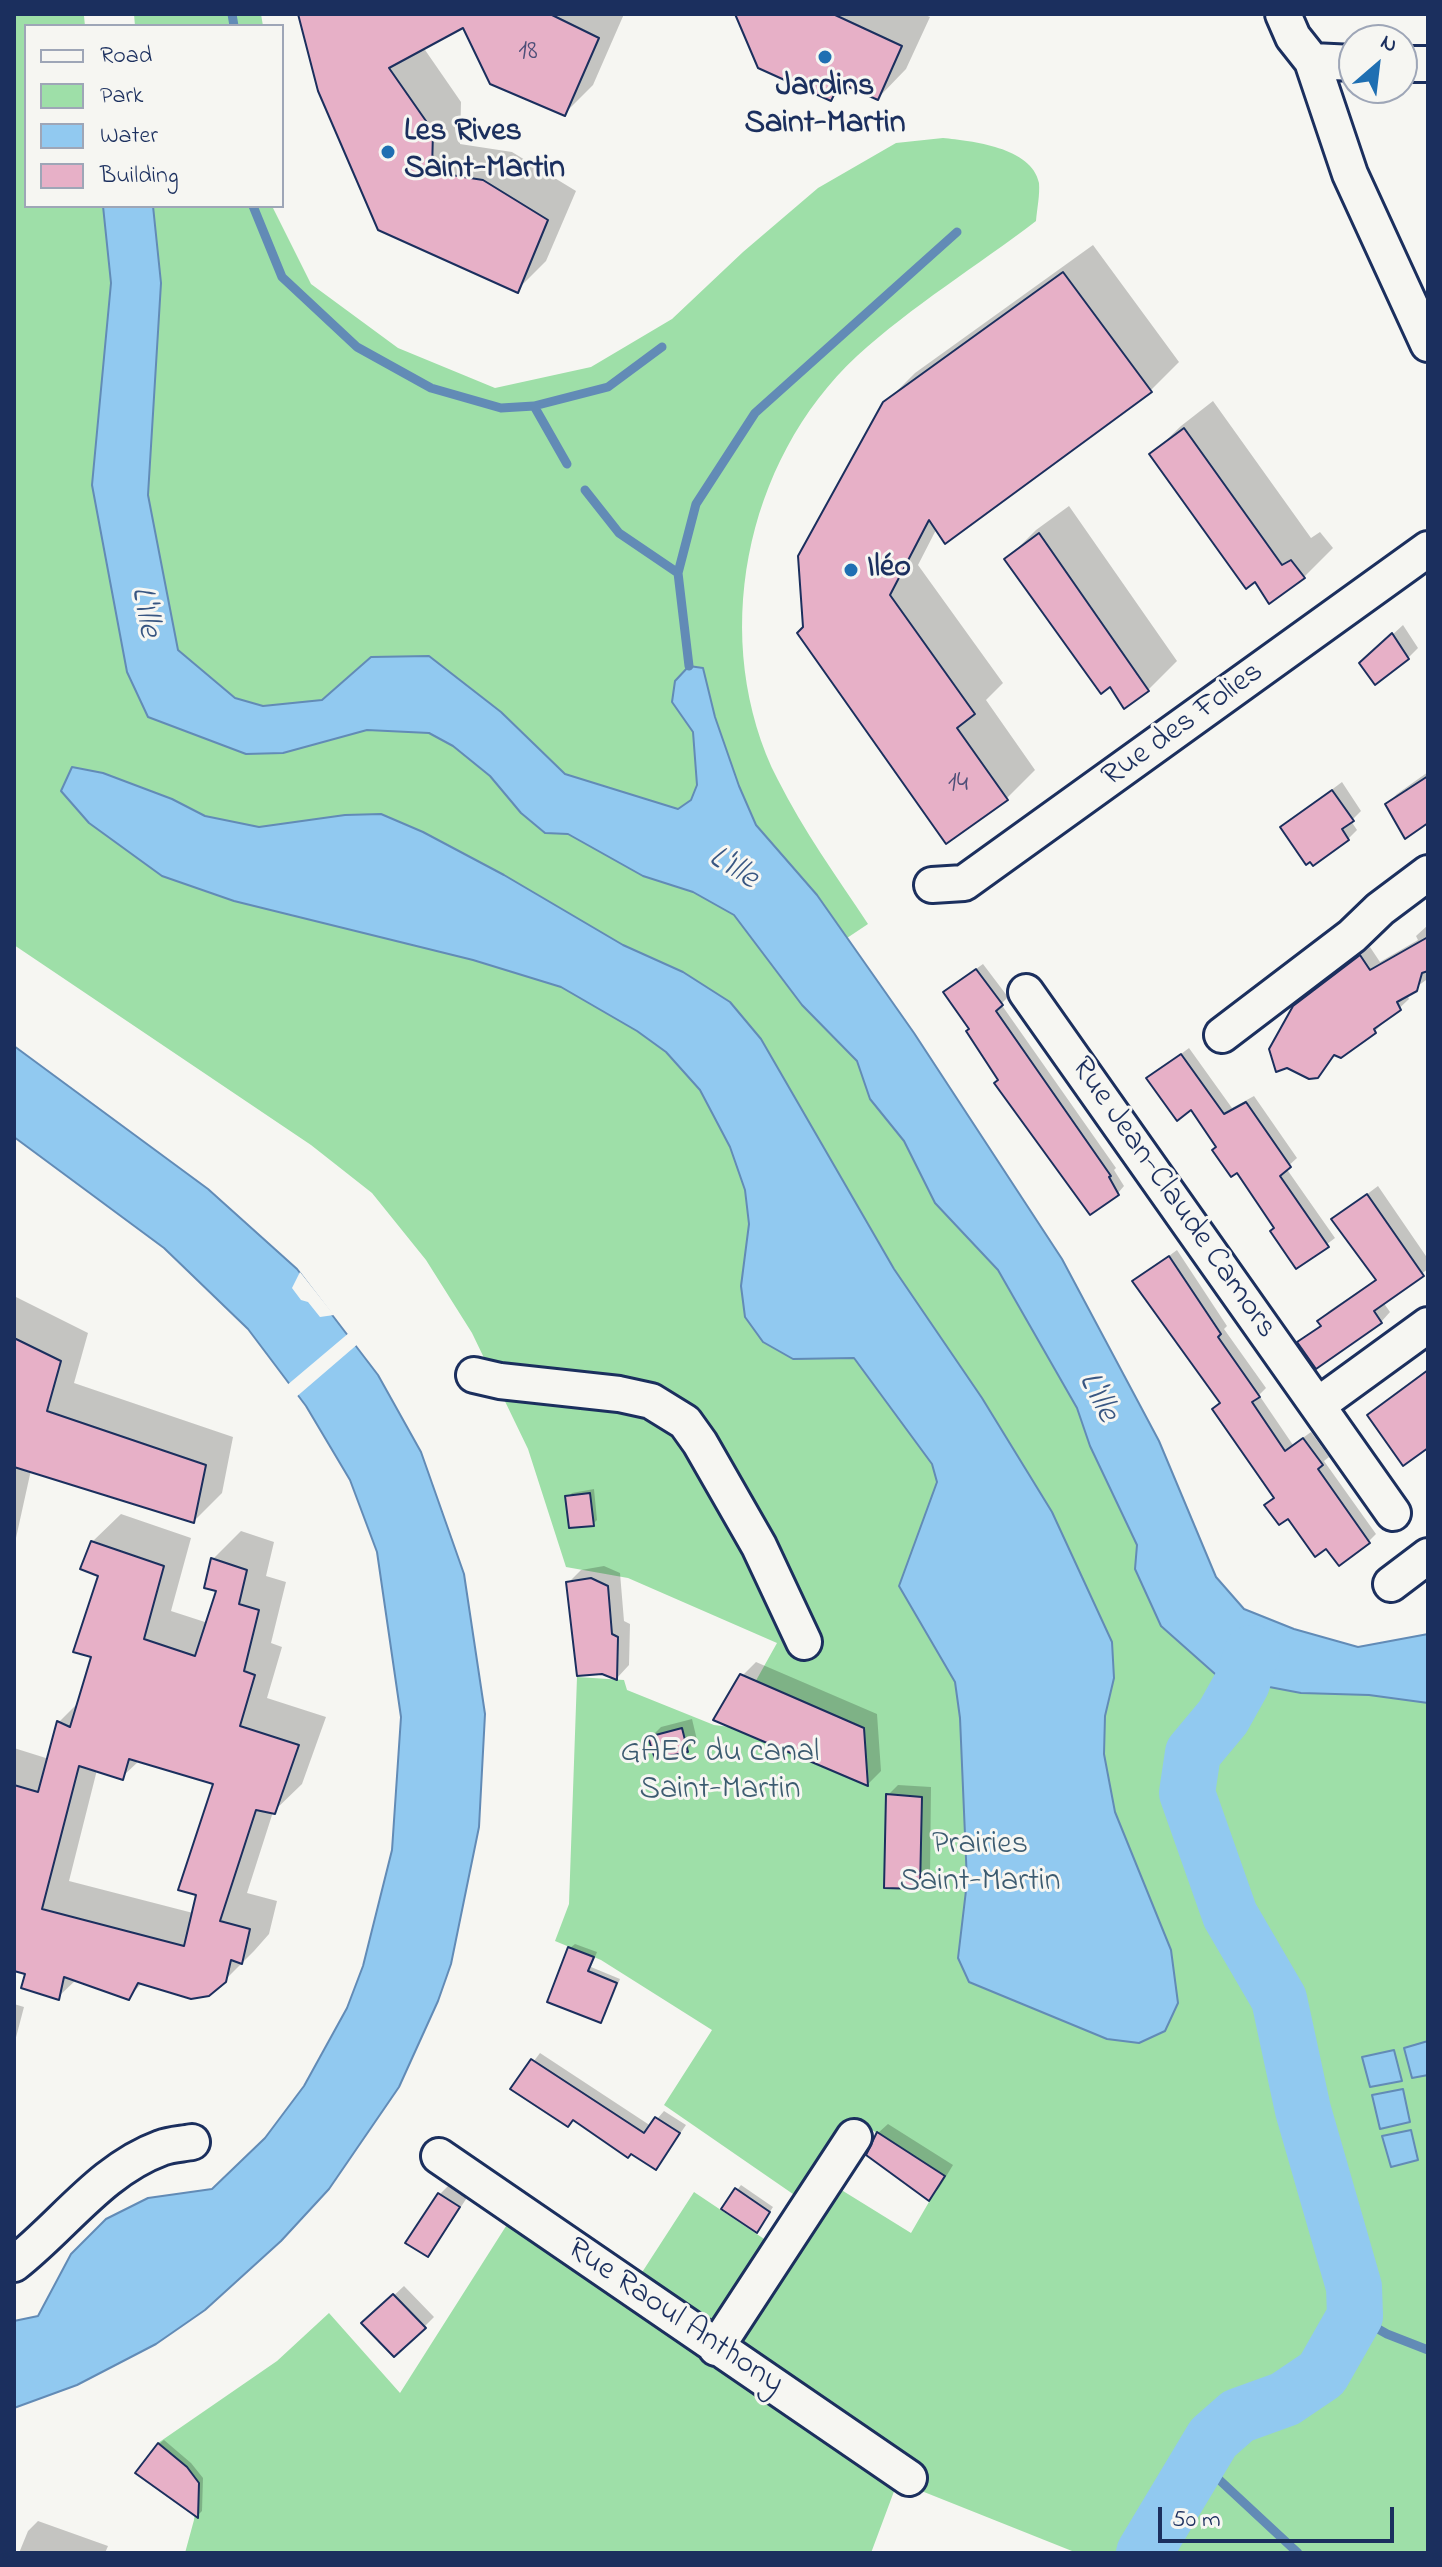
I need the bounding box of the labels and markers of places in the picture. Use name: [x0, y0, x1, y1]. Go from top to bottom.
marker: Jardins Saint-Martin: [816, 48, 834, 66]
place label: Jardins Saint-Martin: [744, 70, 906, 145]
place label: Les Rives Saint-Martin: [404, 115, 565, 190]
marker: Les Rives Saint-Martin: [379, 143, 397, 161]
place label: Iléo: [867, 551, 911, 589]
marker: Iléo: [842, 561, 860, 579]

